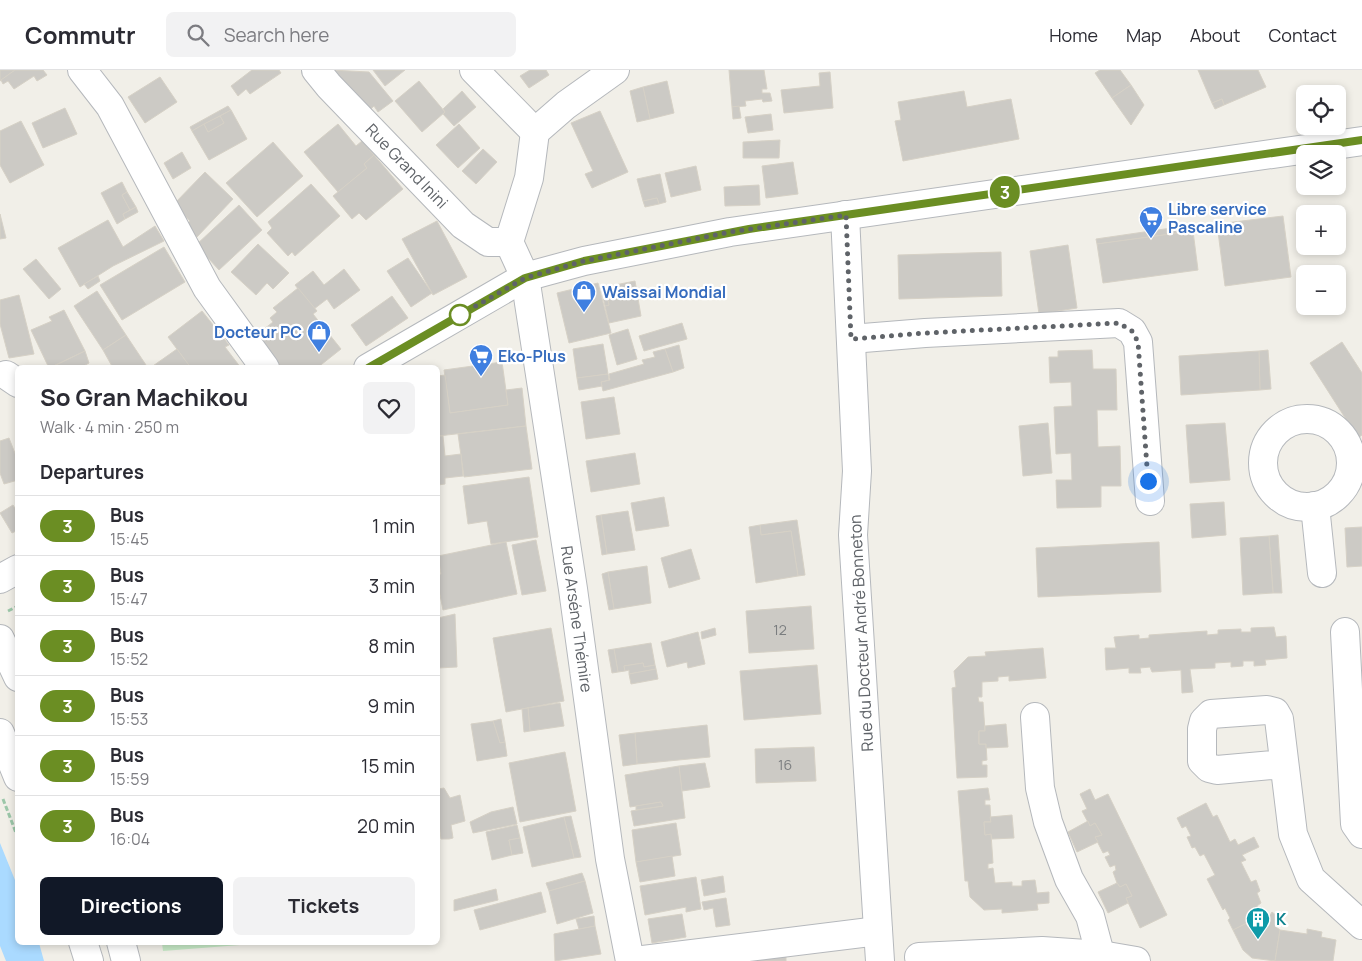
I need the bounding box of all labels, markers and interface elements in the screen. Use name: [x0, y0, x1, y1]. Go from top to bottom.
search box: [166, 12, 516, 57]
text: Commutr: [25, 18, 136, 51]
icon: search: [184, 21, 212, 49]
text: Search here: [224, 22, 329, 48]
text: Home: [1049, 23, 1098, 47]
text: Map: [1126, 23, 1162, 47]
text: About: [1190, 23, 1240, 47]
text: Contact: [1268, 23, 1337, 47]
map controls: [1296, 85, 1346, 315]
button: locate: [1296, 85, 1346, 135]
street label: Rue Grand Inini: [361, 119, 453, 213]
button: layers: [1296, 145, 1346, 195]
line badge: 3: [989, 176, 1021, 208]
text: 3: [1000, 180, 1010, 204]
place label: Libre service Pascaline: [1168, 198, 1267, 238]
supermarket icon: Libre service Pascaline: [1138, 205, 1164, 239]
button: +: [1296, 205, 1346, 255]
button: −: [1296, 265, 1346, 315]
shop icon: Waissai Mondial: [571, 279, 597, 313]
place label: Waissai Mondial: [602, 281, 726, 303]
unlabelled marker: [449, 304, 471, 326]
shop icon: Docteur PC: [306, 319, 332, 353]
place label: Docteur PC: [214, 321, 302, 343]
supermarket icon: Eko-Plus: [468, 343, 494, 377]
place label: Eko-Plus: [498, 345, 566, 367]
text: So Gran Machikou: [40, 380, 248, 413]
button: heart: [363, 382, 415, 434]
text: Walk · 4 min · 250 m: [40, 416, 179, 438]
text: Departures: [40, 459, 144, 485]
your location: [1136, 469, 1161, 494]
text: Bus: [110, 502, 144, 528]
text: 1 min: [372, 513, 415, 539]
text: 3: [62, 514, 73, 538]
street label: Rue du Docteur André Bonneton: [844, 514, 878, 752]
text: 15:45: [110, 528, 149, 550]
street label: Rue Arséne Thémire: [556, 544, 598, 694]
text: Bus: [110, 562, 144, 588]
text: 3 min: [369, 573, 415, 599]
text: 3: [62, 574, 73, 598]
text: 15:47: [110, 588, 148, 610]
house number: 12: [773, 620, 787, 639]
text: Bus: [110, 622, 144, 648]
text: 8 min: [368, 633, 415, 659]
text: 3: [62, 634, 73, 658]
text: 15:52: [110, 648, 148, 670]
text: Bus: [110, 682, 144, 708]
text: 9 min: [368, 693, 415, 719]
text: 3: [62, 694, 73, 718]
text: 15:53: [110, 708, 148, 730]
text: Bus: [110, 742, 144, 768]
text: 15 min: [361, 753, 415, 779]
text: 3: [62, 754, 73, 778]
house number: 16: [778, 755, 792, 774]
text: 15:59: [110, 768, 149, 790]
text: Bus: [110, 802, 144, 828]
text: 20 min: [357, 813, 415, 839]
text: 3: [62, 814, 73, 838]
text: 16:04: [110, 828, 150, 850]
button: Directions: [40, 877, 223, 935]
button: Tickets: [233, 877, 415, 935]
building icon: K: [1245, 906, 1271, 940]
place label: K: [1276, 908, 1287, 930]

